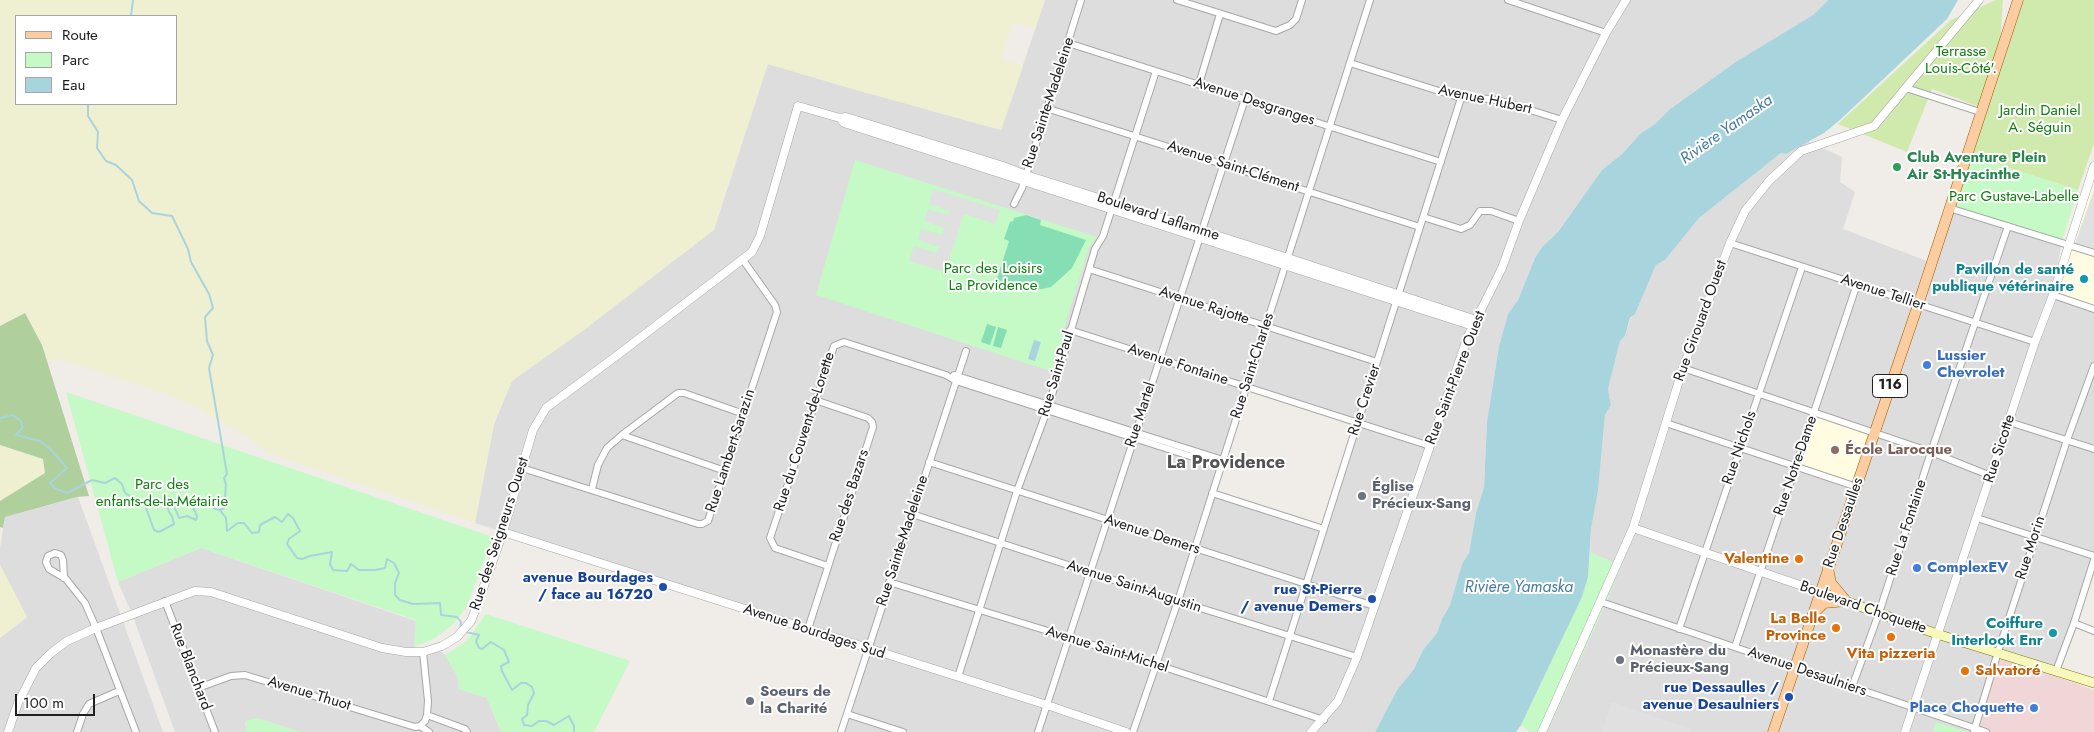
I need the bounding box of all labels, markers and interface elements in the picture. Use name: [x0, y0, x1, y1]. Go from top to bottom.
legend: [15, 15, 178, 105]
text: Route: [62, 24, 98, 46]
street label: Rue Sainte-Madeleine: [1019, 35, 1079, 171]
park label: Terrasse Louis-Côté'.: [1925, 43, 1997, 78]
text: Parc: [62, 49, 89, 71]
text: Eau: [62, 74, 85, 96]
street label: Avenue Desgranges: [1191, 74, 1317, 130]
street label: Avenue Hubert: [1437, 81, 1533, 119]
water label: Rivière Yamaska: [1677, 91, 1777, 169]
park label: Jardin Daniel A. Séguin: [1999, 102, 2081, 137]
street label: Avenue Saint-Clément: [1165, 137, 1301, 197]
place label: Club Aventure Plein Air St-Hyacinthe: [1907, 149, 2046, 184]
marker: Club Aventure Plein Air St-Hyacinthe: [1891, 161, 1903, 173]
park label: Parc Gustave-Labelle: [1949, 188, 2079, 206]
street label: Boulevard Laflamme: [1095, 189, 1221, 245]
street label: Rue Girouard Ouest: [1671, 258, 1731, 384]
park label: Parc des Loisirs La Providence: [944, 260, 1042, 295]
place label: Pavillon de santé publique vétérinaire: [1932, 261, 2074, 296]
street label: Avenue Tellier: [1838, 271, 1928, 315]
marker: Pavillon de santé publique vétérinaire: [2078, 273, 2090, 285]
street label: Avenue Rajotte: [1157, 283, 1251, 329]
street label: Rue Saint-Pierre Ouest: [1422, 309, 1490, 447]
street label: Rue Saint-Charles: [1227, 311, 1279, 421]
street label: Rue Saint-Paul: [1035, 329, 1079, 419]
street label: Avenue Fontaine: [1125, 340, 1231, 390]
place label: Lussier Chevrolet: [1937, 347, 2005, 382]
street label: Rue du Couvent-de-Lorette: [771, 350, 839, 514]
marker: Lussier Chevrolet: [1921, 359, 1933, 371]
street label: Rue Crevier: [1345, 362, 1385, 438]
road number: 116: [1872, 374, 1908, 398]
street label: Rue Martel: [1122, 380, 1160, 450]
street label: Rue Lambert-Sarazin: [703, 387, 759, 515]
street label: Rue Nichols: [1719, 409, 1761, 487]
street label: Rue Sicotte: [1980, 413, 2020, 485]
street label: Rue Notre-Dame: [1770, 414, 1822, 518]
place label: École Larocque: [1845, 441, 1952, 459]
marker: École Larocque: [1829, 444, 1841, 456]
street label: Rue des Bazars: [827, 447, 873, 545]
district label: La Providence: [1167, 453, 1285, 475]
street label: Rue des Seigneurs Ouest: [467, 455, 533, 613]
street label: Rue Sainte-Madeleine: [873, 473, 933, 609]
park label: Parc des enfants-de-la-Métairie: [96, 476, 228, 511]
street label: Rue Dessaulles: [1820, 476, 1868, 570]
street label: Rue La Fontaine: [1883, 477, 1931, 579]
place label: Église Précieux-Sang: [1372, 478, 1471, 513]
marker: Église Précieux-Sang: [1356, 490, 1368, 502]
street label: Avenue Demers: [1102, 511, 1202, 559]
street label: Rue Morin: [2012, 514, 2050, 582]
place label: Valentine: [1724, 550, 1789, 568]
marker: Valentine: [1793, 553, 1805, 565]
street label: Avenue Saint-Augustin: [1064, 557, 1204, 617]
place label: ComplexEV: [1927, 559, 2008, 577]
marker: ComplexEV: [1911, 562, 1923, 574]
place label: avenue Bourdages / face au 16720: [523, 569, 653, 604]
water label: Rivière Yamaska: [1465, 578, 1573, 598]
street label: Boulevard Choquette: [1797, 578, 1929, 638]
marker: avenue Bourdages / face au 16720: [657, 581, 669, 593]
place label: rue St-Pierre / avenue Demers: [1240, 581, 1362, 616]
marker: rue St-Pierre / avenue Demers: [1366, 593, 1378, 605]
street label: Avenue Bourdages Sud: [741, 601, 887, 663]
place label: La Belle Province: [1766, 610, 1826, 645]
place label: Coiffure Interlook Enr: [1951, 615, 2043, 650]
street label: Rue Blanchard: [165, 621, 215, 713]
marker: La Belle Province: [1830, 622, 1842, 634]
street label: Avenue Saint-Michel: [1043, 623, 1171, 677]
marker: Coiffure Interlook Enr: [2047, 627, 2059, 639]
marker: Vita pizzeria: [1885, 631, 1897, 643]
place label: Monastère du Précieux-Sang: [1630, 642, 1729, 677]
street label: Avenue Desaulniers: [1745, 643, 1869, 701]
place label: Vita pizzeria: [1847, 645, 1935, 663]
marker: Monastère du Précieux-Sang: [1614, 654, 1626, 666]
place label: Salvatoré: [1975, 662, 2041, 680]
marker: Salvatoré: [1959, 665, 1971, 677]
street label: Avenue Thuot: [265, 673, 353, 715]
place label: rue Dessaulles / avenue Desaulniers: [1643, 679, 1779, 714]
place label: Soeurs de la Charité: [760, 683, 831, 718]
scale bar: [18, 684, 98, 716]
marker: rue Dessaulles / avenue Desaulniers: [1783, 691, 1795, 703]
text: 100 m: [23, 692, 64, 714]
marker: Soeurs de la Charité: [744, 695, 756, 707]
place label: Place Choquette: [1910, 699, 2024, 717]
marker: Place Choquette: [2028, 702, 2040, 714]

